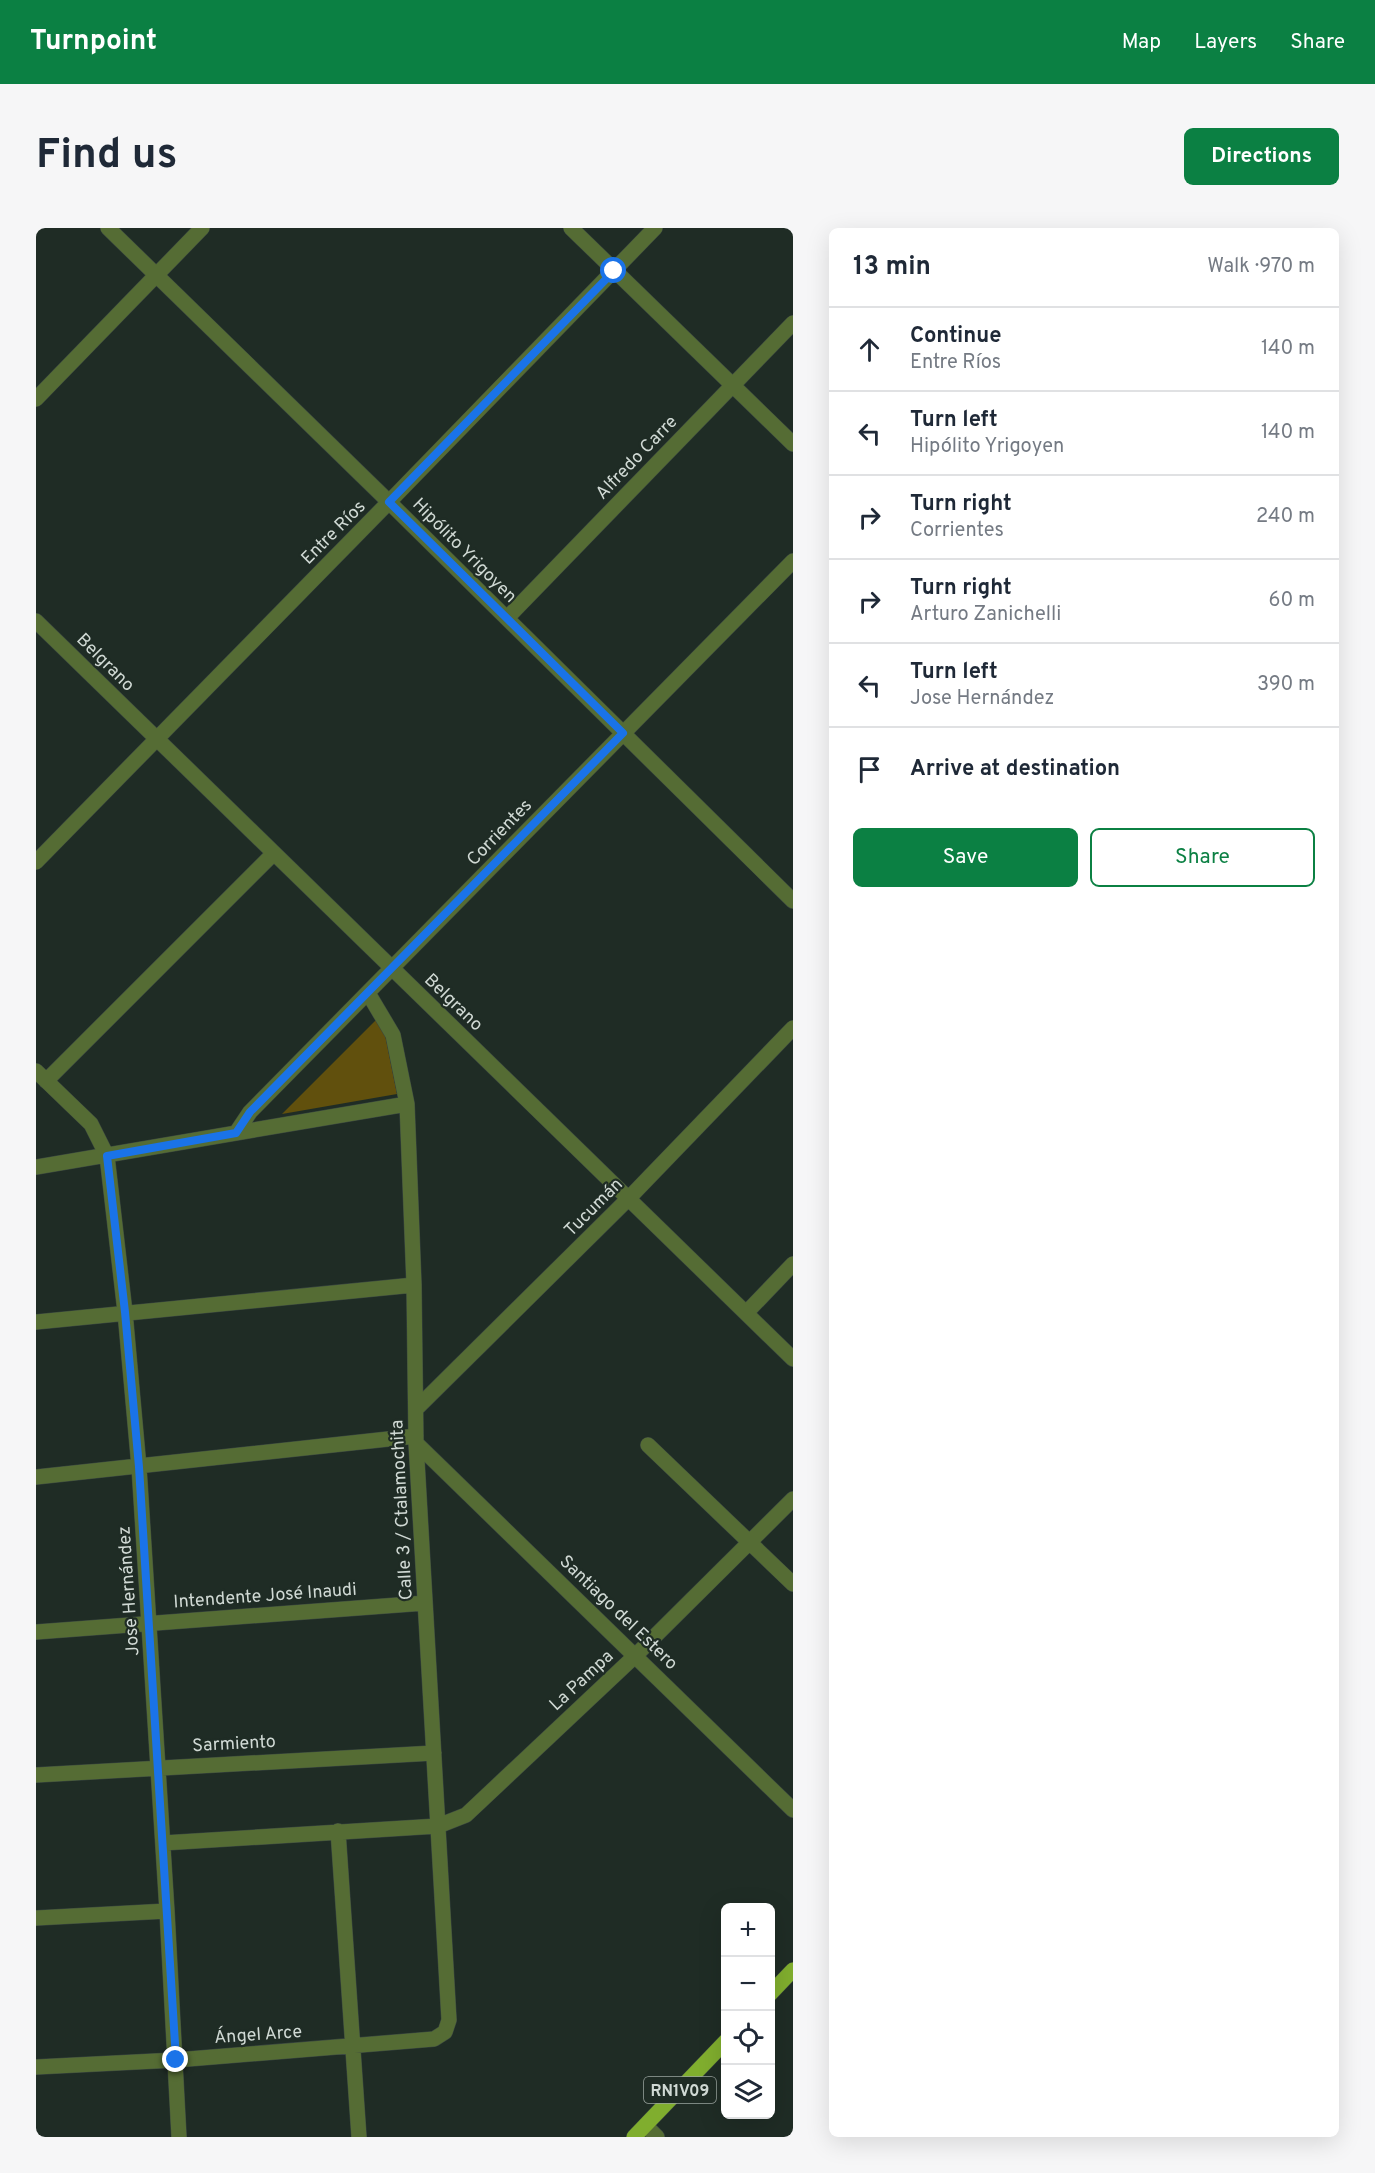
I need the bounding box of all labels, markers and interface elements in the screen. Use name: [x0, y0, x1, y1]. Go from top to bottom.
text: Turnpoint: [30, 24, 157, 60]
text: Map: [1122, 29, 1161, 56]
text: Layers: [1194, 29, 1257, 56]
text: Share: [1290, 29, 1345, 56]
button: Directions: [1184, 128, 1339, 185]
text: Find us: [36, 130, 177, 183]
text: 13 min: [853, 251, 931, 284]
text: Walk · 970 m: [1207, 254, 1315, 280]
route start: [600, 257, 626, 283]
text: Continue: [910, 323, 1001, 350]
icon: ahead: [853, 333, 886, 366]
text: 140 m: [1261, 336, 1315, 362]
text: Entre Ríos: [910, 350, 1001, 376]
text: Turn left: [910, 407, 998, 434]
street label: Alfredo Carre: [591, 411, 683, 505]
icon: left: [853, 417, 886, 450]
text: 140 m: [1261, 420, 1315, 446]
text: Hipólito Yrigoyen: [910, 434, 1064, 460]
text: Turn right: [910, 491, 1012, 518]
street label: Hipólito Yrigoyen: [407, 494, 521, 608]
street label: Entre Ríos: [297, 496, 371, 570]
icon: right: [853, 501, 886, 534]
text: 240 m: [1256, 504, 1315, 530]
text: Corrientes: [910, 518, 1004, 544]
text: Turn right: [910, 575, 1012, 602]
icon: right: [853, 585, 886, 618]
text: 60 m: [1269, 588, 1315, 614]
text: Arturo Zanichelli: [910, 602, 1061, 628]
street label: Belgrano: [71, 629, 139, 697]
text: Turn left: [910, 659, 998, 686]
icon: left: [853, 669, 886, 702]
text: 390 m: [1257, 672, 1315, 698]
text: Jose Hernández: [910, 686, 1054, 712]
icon: arrive: [853, 753, 886, 786]
text: Arrive at destination: [910, 756, 1120, 783]
street label: Corrientes: [462, 795, 538, 871]
button: Save: [853, 828, 1078, 887]
button: Share: [1090, 828, 1315, 887]
street label: Belgrano: [419, 969, 487, 1037]
street label: Tucumán: [560, 1174, 628, 1242]
street label: Calle 3 / Ctalamochita: [386, 1419, 419, 1601]
street label: Jose Hernández: [113, 1525, 146, 1657]
street label: Santiago del Estero: [554, 1551, 682, 1676]
street label: Intendente José Inaudi: [173, 1579, 357, 1614]
street label: La Pampa: [545, 1645, 619, 1717]
street label: Sarmiento: [192, 1731, 276, 1758]
map controls: [721, 1903, 775, 2119]
button: +: [721, 1903, 775, 1957]
button: −: [721, 1957, 775, 2011]
button: locate: [721, 2011, 775, 2065]
street label: Ángel Arce: [213, 2019, 303, 2050]
route end: [162, 2046, 188, 2072]
button: layers: [721, 2065, 775, 2119]
road number: RN1V09: [644, 2077, 716, 2103]

